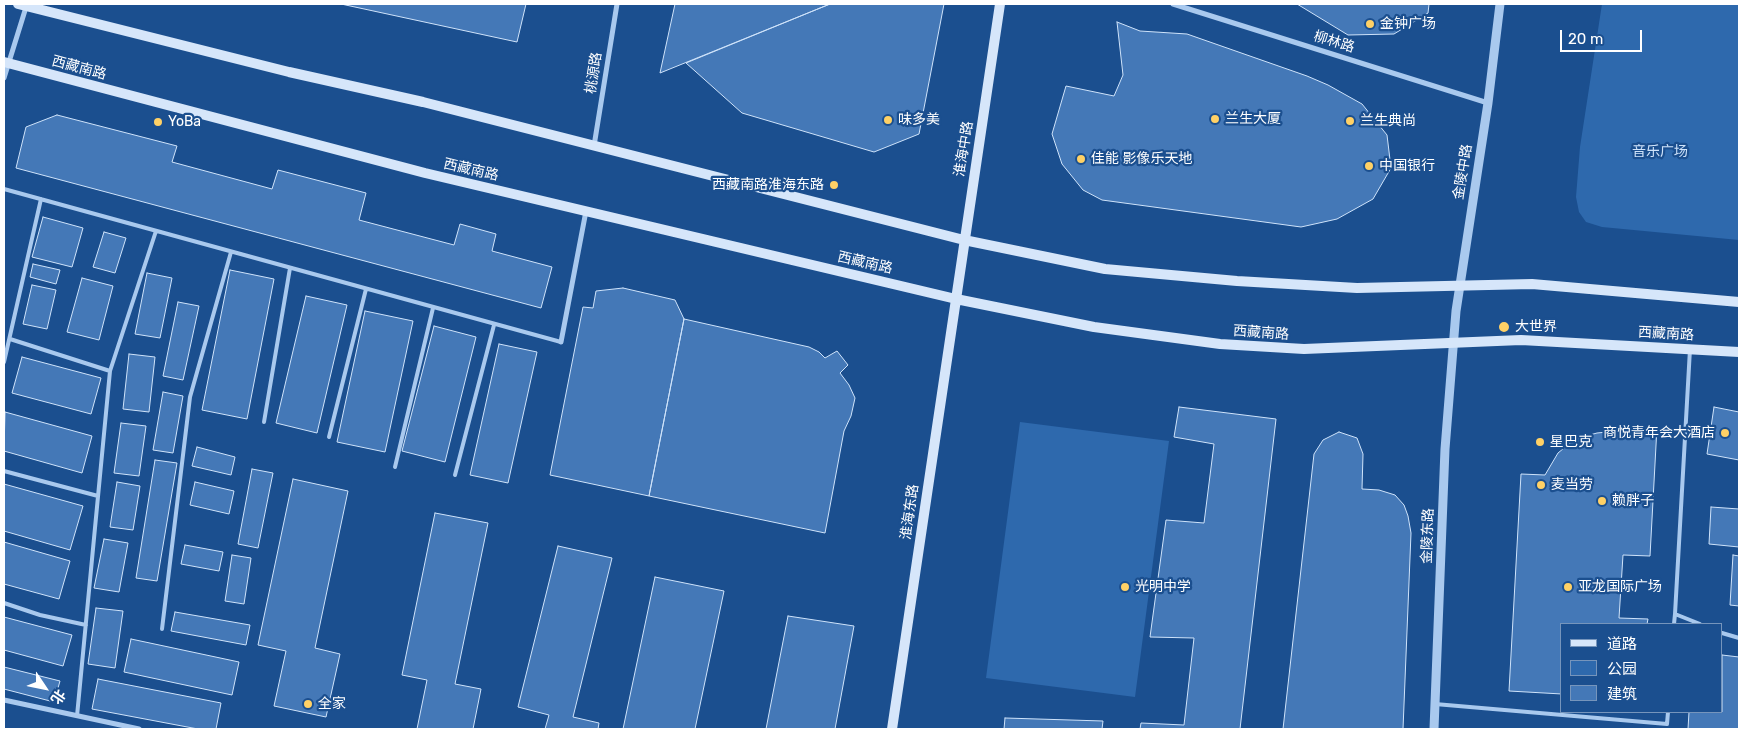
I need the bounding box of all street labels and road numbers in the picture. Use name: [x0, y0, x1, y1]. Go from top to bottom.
street label: 柳林路: [1311, 28, 1357, 56]
street label: 桃源路: [582, 51, 606, 95]
street label: 西藏南路: [50, 53, 108, 83]
street label: 淮海中路: [951, 120, 977, 178]
street label: 金陵中路: [1450, 143, 1476, 201]
street label: 西藏南路: [442, 156, 500, 184]
street label: 西藏南路: [836, 249, 894, 277]
street label: 西藏南路: [1232, 323, 1290, 343]
street label: 西藏南路: [1638, 324, 1694, 344]
street label: 淮海东路: [898, 483, 922, 541]
street label: 金陵东路: [1419, 508, 1437, 564]

